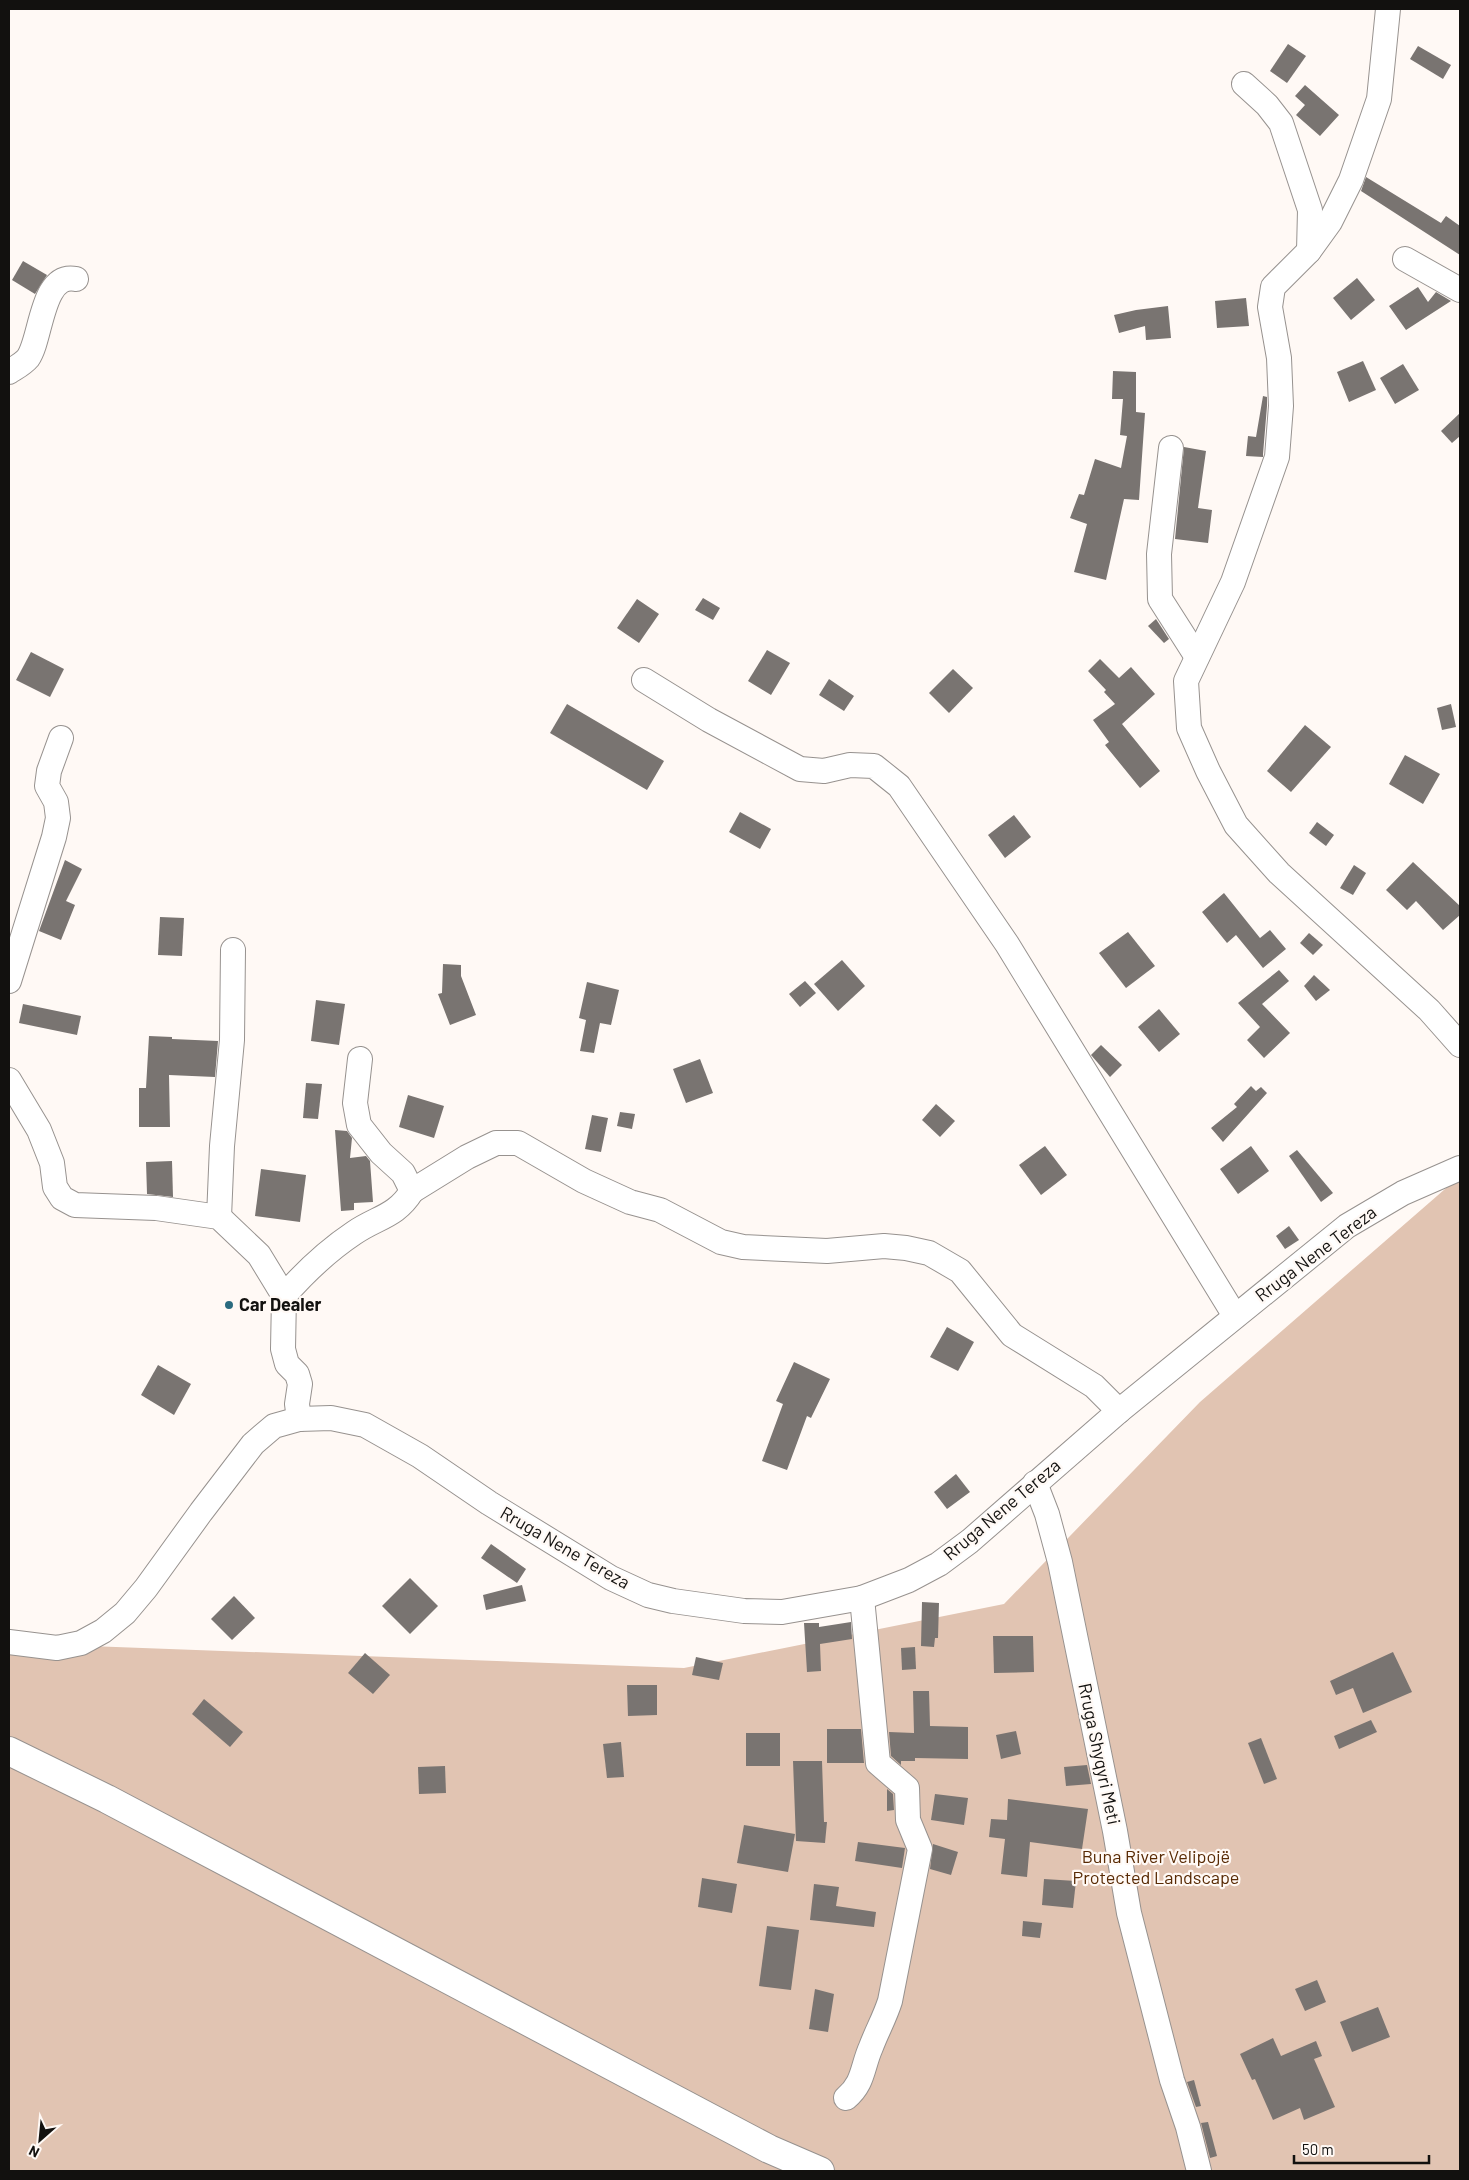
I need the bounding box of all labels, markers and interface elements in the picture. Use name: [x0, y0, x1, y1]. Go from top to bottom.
street label: Rruga Nene Tereza: [1250, 1200, 1380, 1306]
place label: Car Dealer: [239, 1293, 321, 1315]
marker: Car Dealer: [223, 1299, 235, 1311]
street label: Rruga Nene Tereza: [938, 1454, 1064, 1565]
street label: Rruga Nene Tereza: [497, 1501, 634, 1593]
street label: Rruga Shyqyri Meti: [1074, 1681, 1126, 1827]
park label: Buna River Velipojë Protected Landscape: [1073, 1845, 1239, 1888]
north arrow: [15, 2115, 65, 2165]
scale bar: [1294, 2132, 1429, 2164]
text: 50 m: [1302, 2140, 1334, 2158]
text: N: [26, 2142, 42, 2162]

